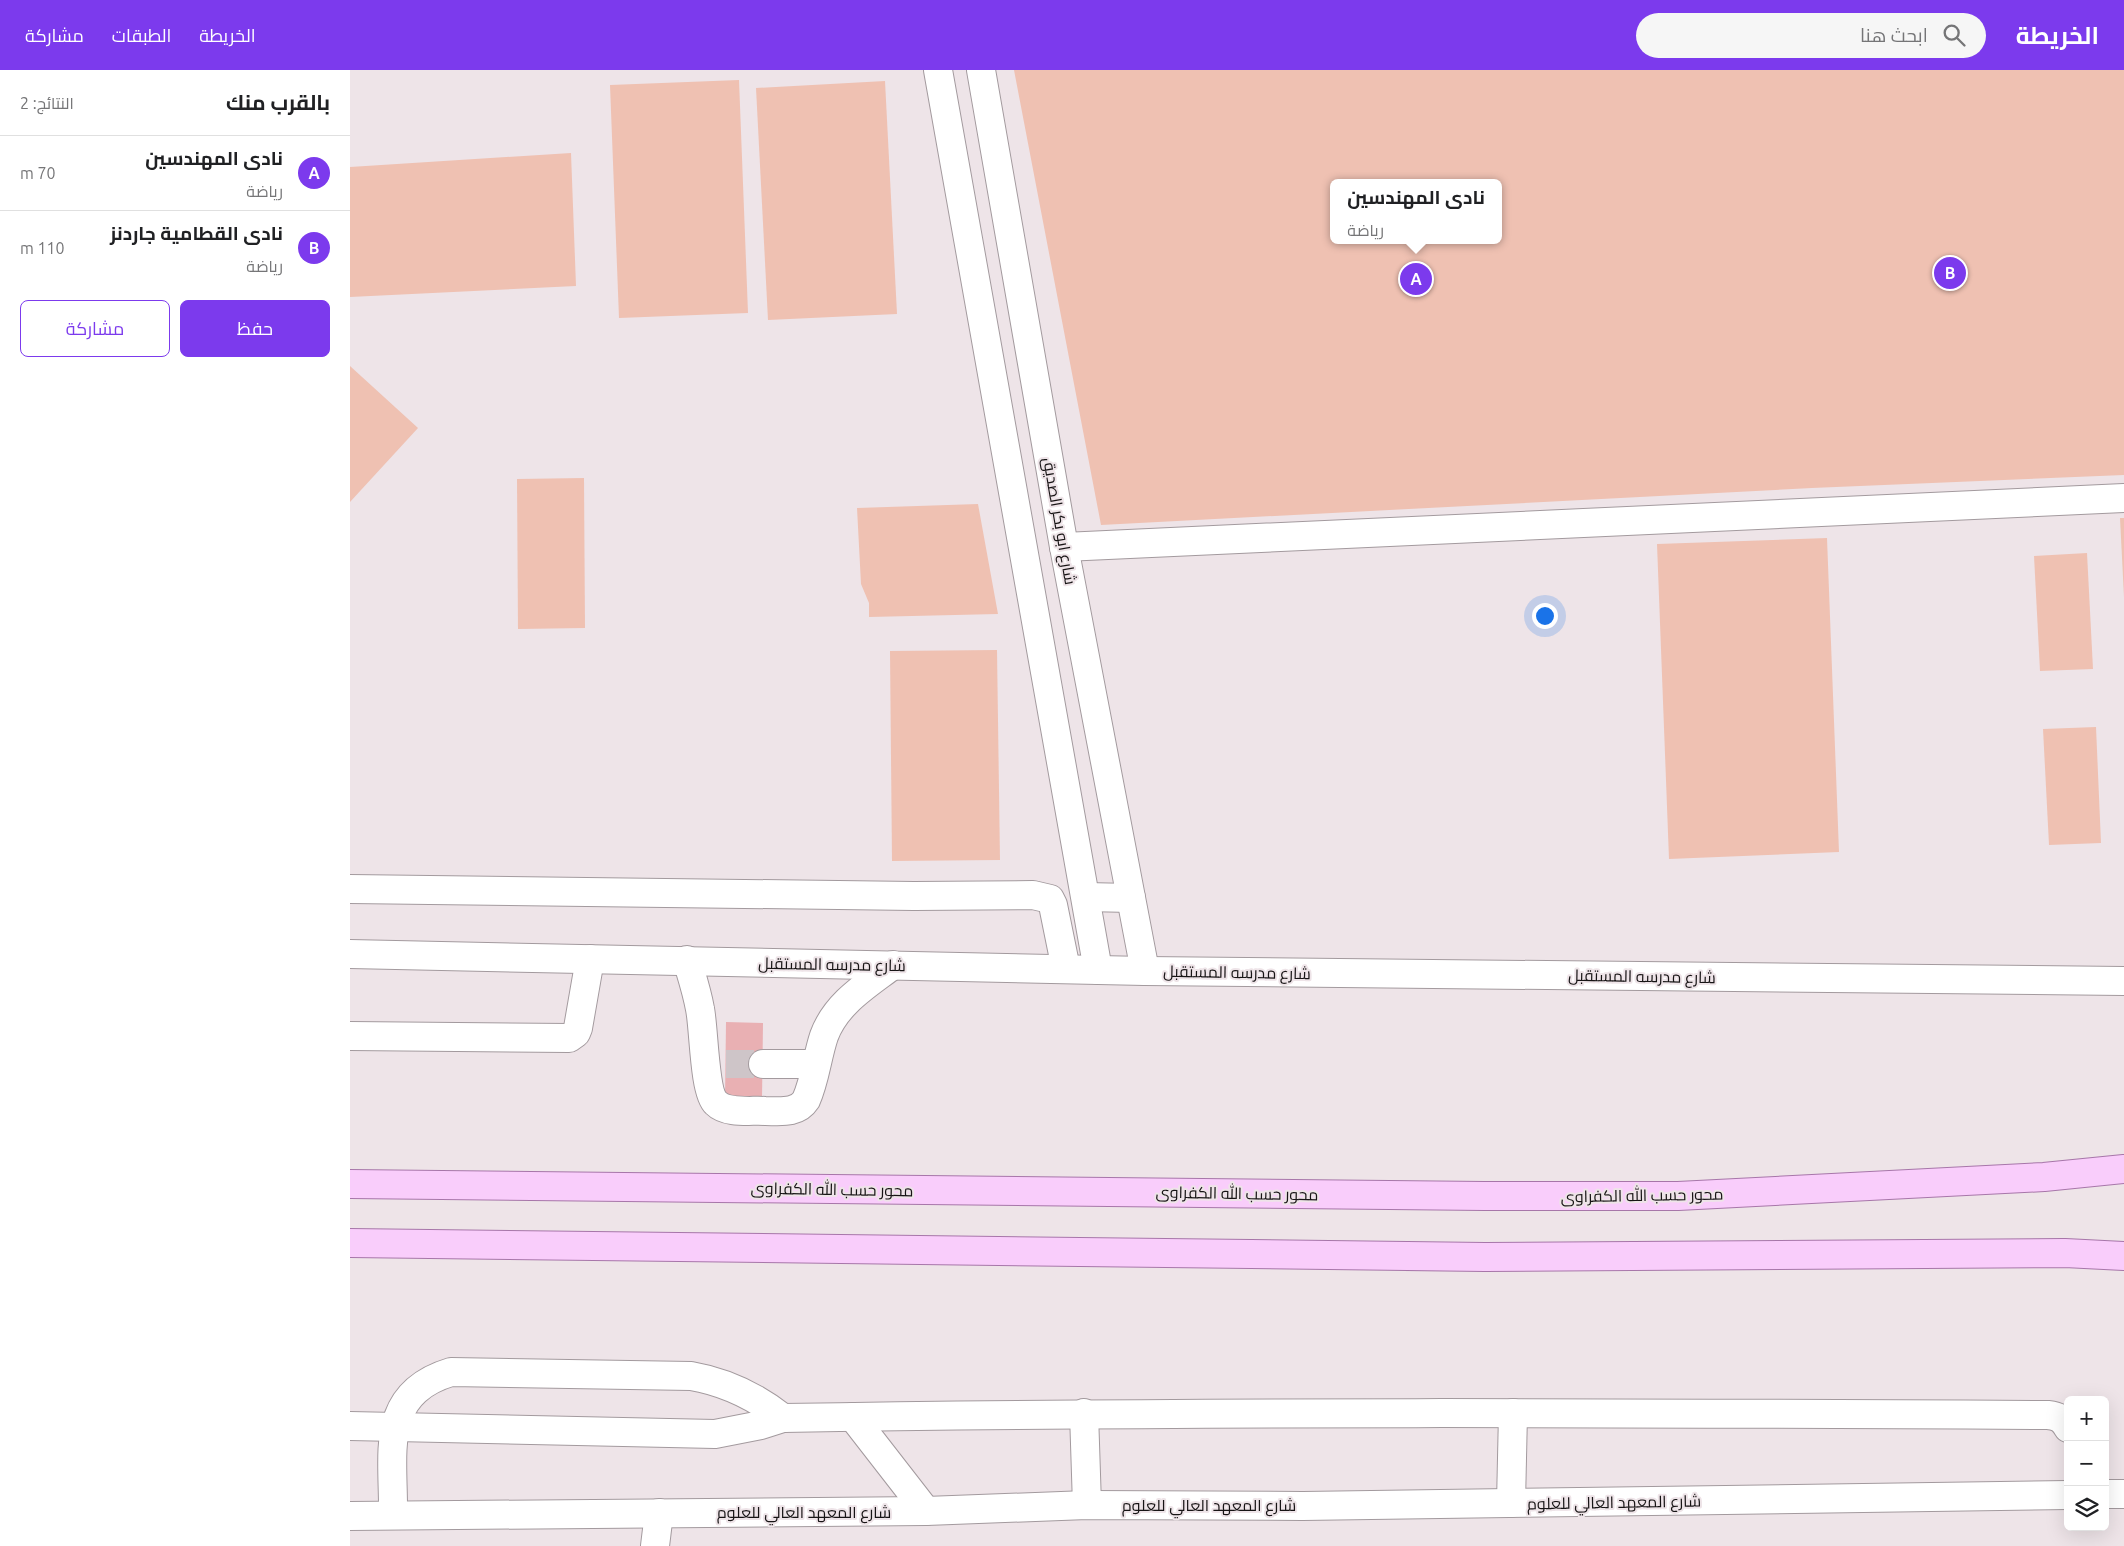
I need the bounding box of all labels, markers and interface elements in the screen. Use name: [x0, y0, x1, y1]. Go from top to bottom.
search box: [1636, 13, 1986, 58]
icon: search: [1940, 21, 1968, 49]
text: الخريطة: [2016, 22, 2099, 49]
text: ابحث هنا: [1860, 24, 1928, 46]
text: مشاركة: [25, 25, 84, 45]
text: الطبقات: [112, 25, 171, 45]
text: الخريطة: [199, 25, 256, 45]
text: بالقرب منك: [226, 90, 330, 114]
text: النتائج: 2: [20, 94, 74, 112]
text: نادى المهندسين: [145, 147, 283, 169]
text: 70 m: [20, 164, 56, 182]
text: A: [308, 164, 320, 182]
popup: [1330, 179, 1502, 244]
text: رياضة: [246, 182, 283, 200]
text: نادى المهندسين: [1347, 186, 1485, 208]
text: رياضة: [1347, 221, 1384, 239]
text: نادى القطامية جاردنز: [110, 222, 283, 244]
text: 110 m: [20, 239, 65, 257]
text: B: [309, 239, 319, 257]
pin: B: [1934, 254, 1966, 292]
text: رياضة: [246, 257, 283, 275]
pin: A: [1400, 260, 1432, 298]
button: مشاركة: [20, 300, 170, 357]
button: حفظ: [180, 300, 330, 357]
street label: شارع ابو بكر الصديق: [1037, 456, 1080, 587]
your location: [1532, 603, 1558, 629]
street label: شارع مدرسه المستقبل: [758, 954, 906, 977]
street label: شارع مدرسه المستقبل: [1163, 962, 1311, 985]
street label: شارع مدرسه المستقبل: [1568, 966, 1716, 989]
street label: محور حسب الله الكفراوى: [750, 1178, 914, 1201]
street label: محور حسب الله الكفراوى: [1155, 1182, 1319, 1205]
street label: محور حسب الله الكفراوى: [1560, 1184, 1724, 1207]
map controls: [2064, 1396, 2109, 1531]
button: +: [2064, 1396, 2109, 1441]
button: −: [2064, 1441, 2109, 1486]
button: layers: [2064, 1486, 2109, 1531]
street label: شارع المعهد العالي للعلوم: [1527, 1491, 1701, 1518]
street label: شارع المعهد العالي للعلوم: [1122, 1496, 1296, 1519]
street label: شارع المعهد العالي للعلوم: [717, 1503, 891, 1526]

